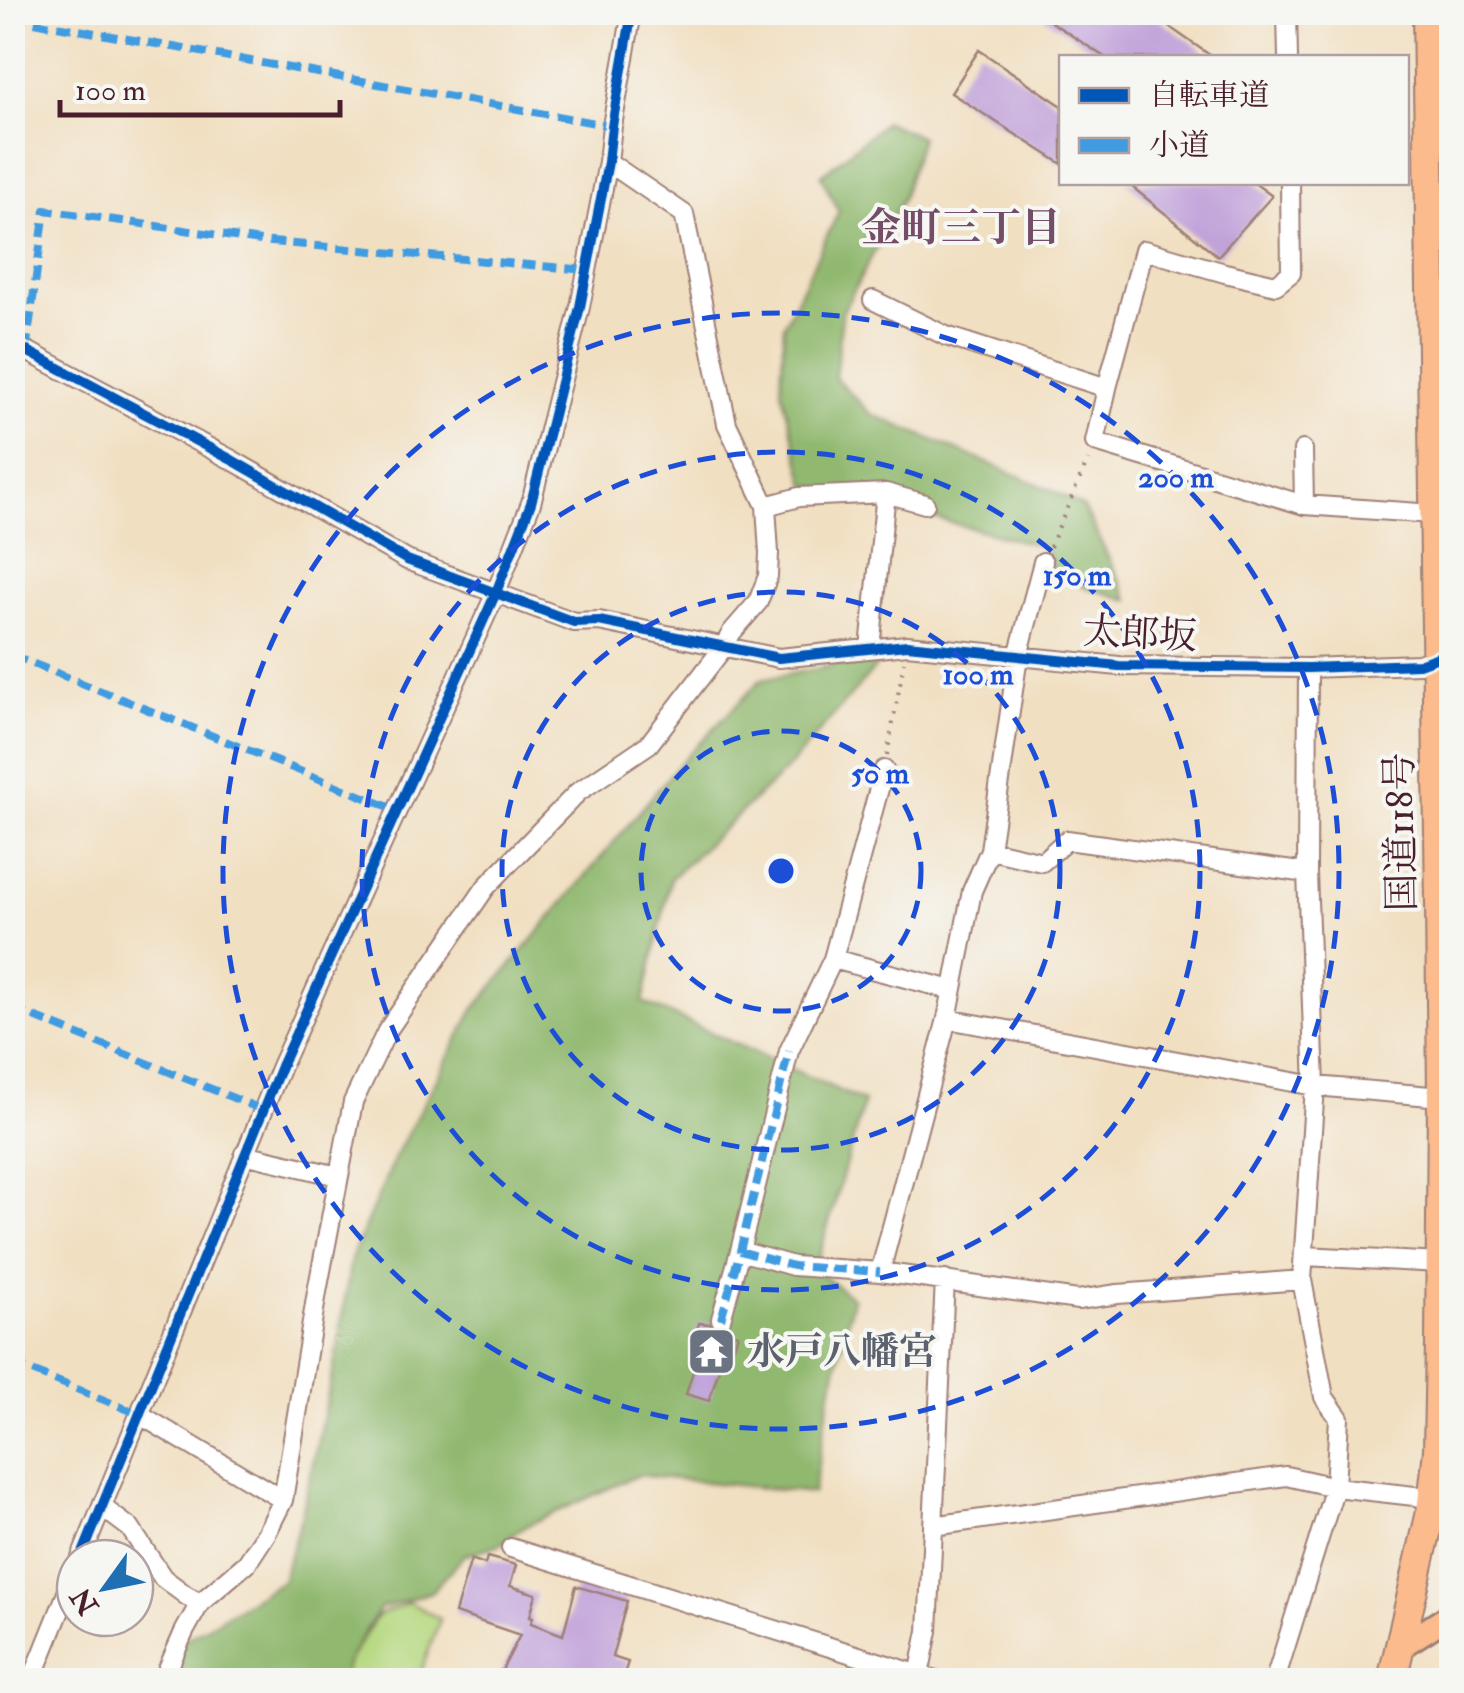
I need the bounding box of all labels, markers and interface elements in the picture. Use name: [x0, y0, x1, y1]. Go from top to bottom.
scale bar: [60, 55, 340, 117]
legend: [1059, 55, 1409, 185]
text: 100 m: [75, 72, 146, 109]
text: 自転車道: [1149, 77, 1269, 114]
text: 小道: [1149, 127, 1209, 164]
district label: 金町三丁目: [861, 203, 1061, 254]
text: 200 m: [1138, 459, 1214, 496]
text: 150 m: [1043, 557, 1112, 594]
street label: 太郎坂: [1082, 607, 1198, 661]
text: 100 m: [943, 656, 1014, 693]
street label: 国道118号: [1376, 752, 1426, 912]
text: 50 m: [851, 755, 910, 792]
centre of rings: [763, 853, 799, 889]
temple icon: 水戸八幡宮: [686, 1326, 738, 1378]
place label: 水戸八幡宮: [747, 1328, 937, 1376]
north arrow: [55, 1538, 155, 1638]
text: N: [63, 1580, 107, 1622]

